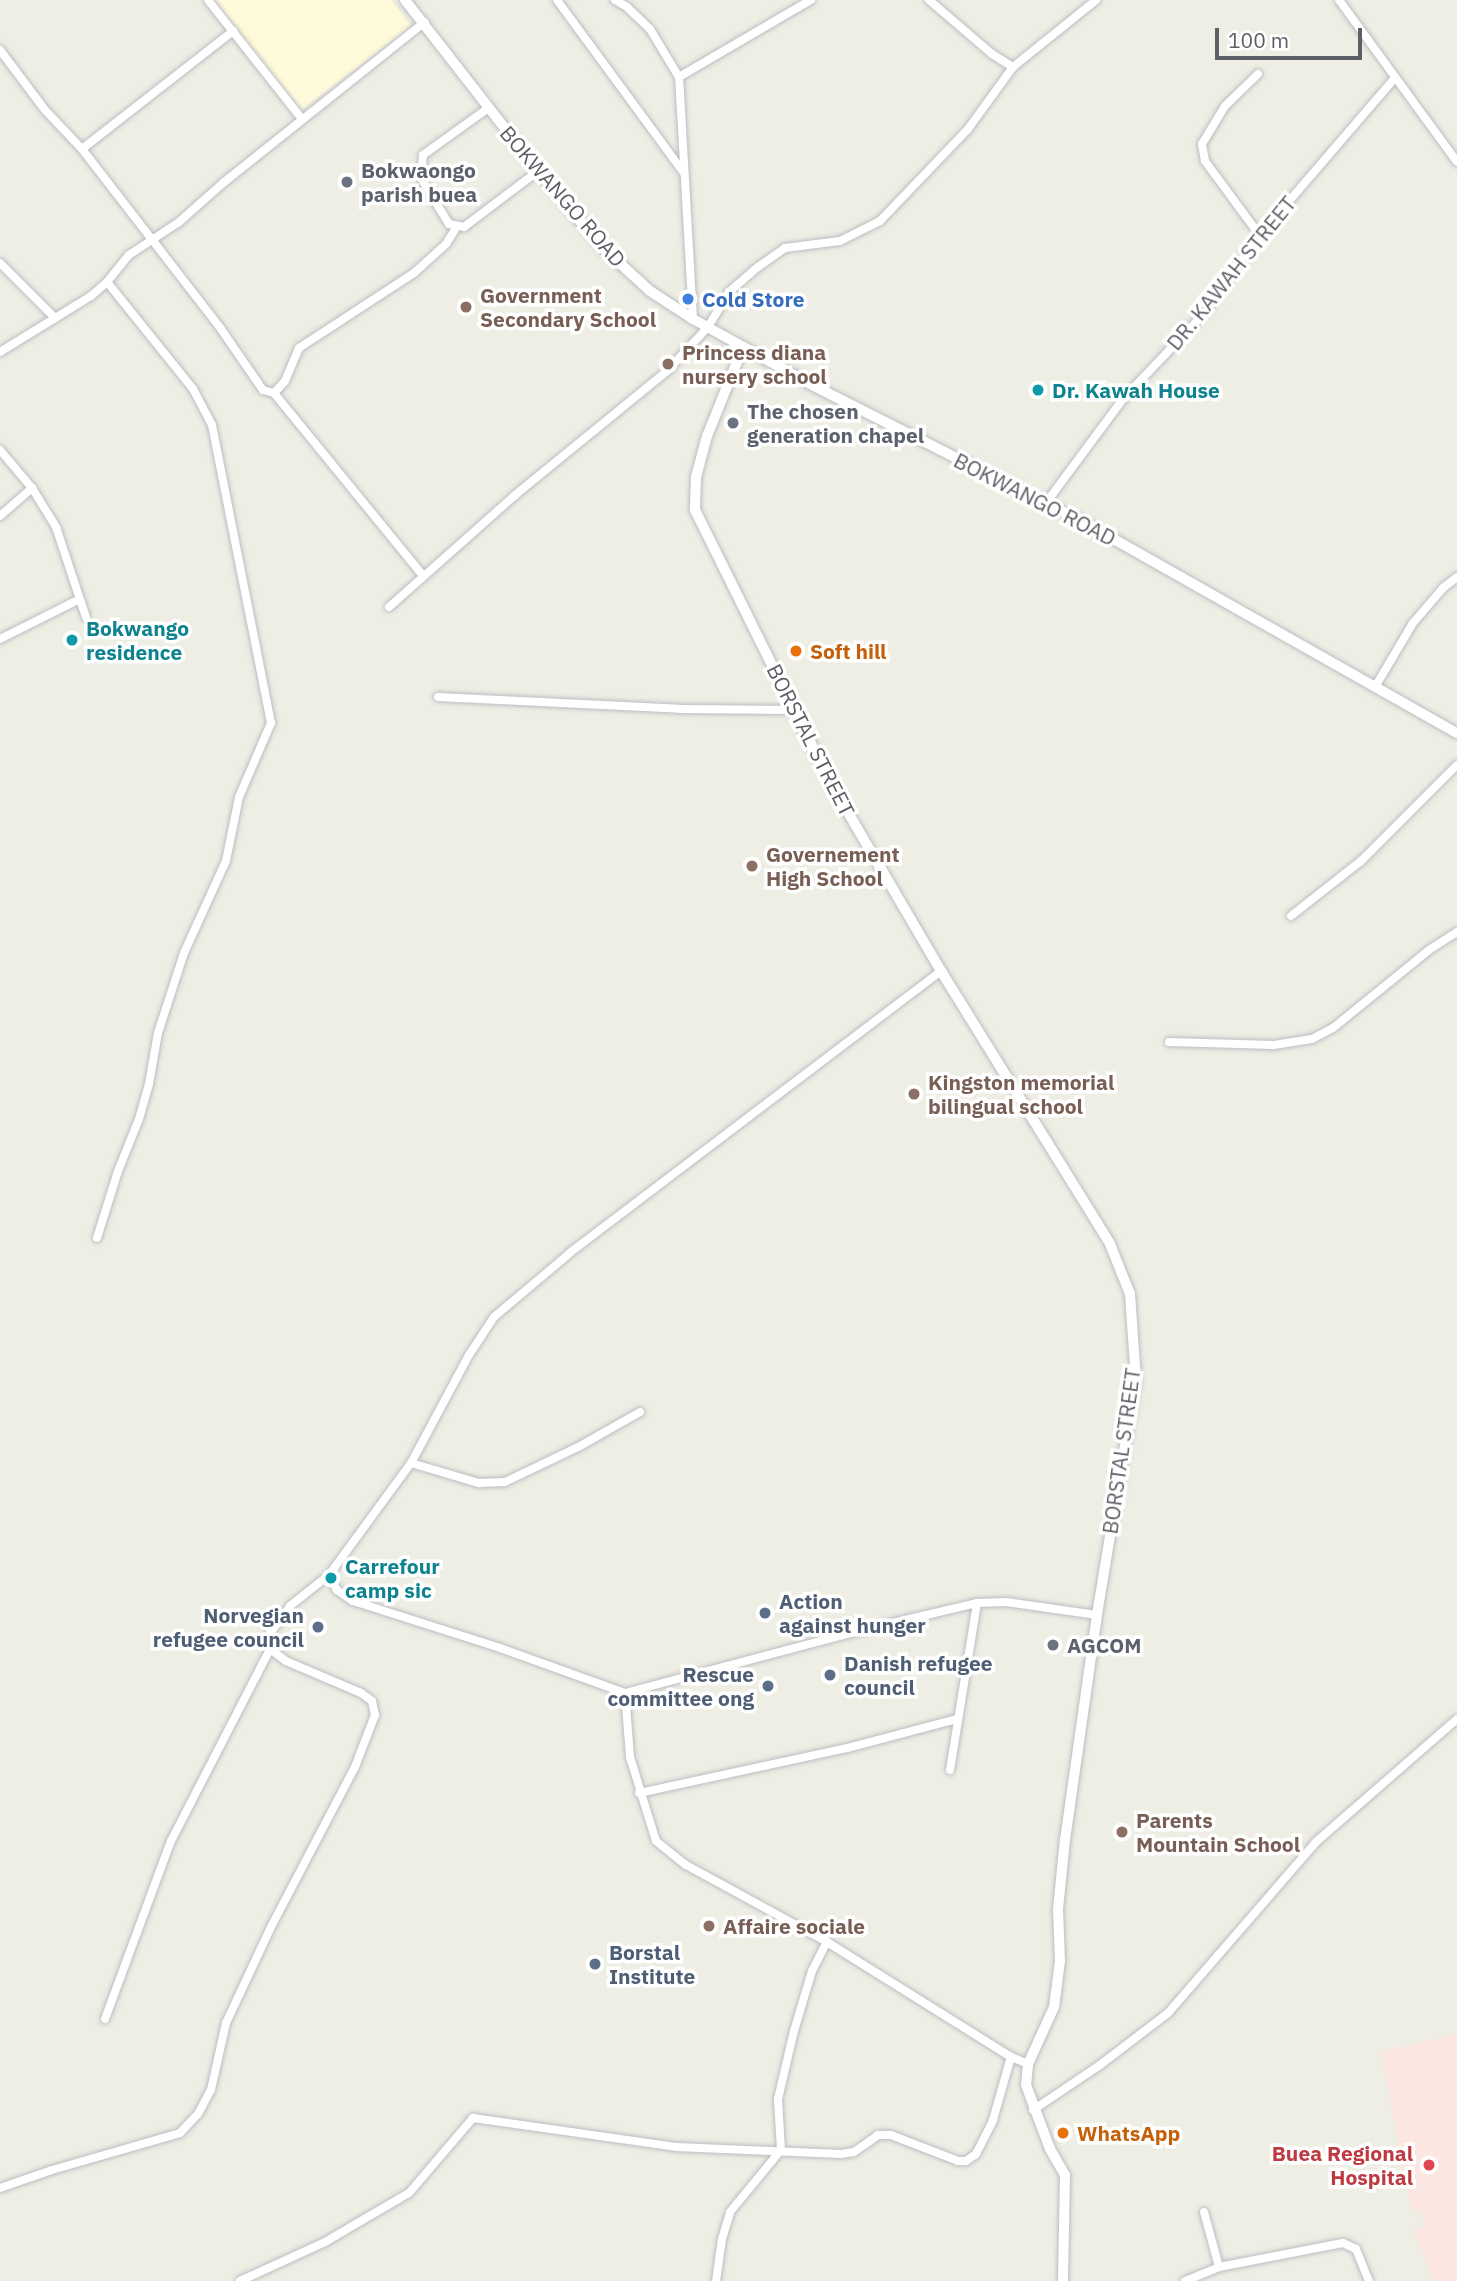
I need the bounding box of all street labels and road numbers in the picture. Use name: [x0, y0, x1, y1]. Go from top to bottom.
street label: BOKWANGO ROAD: [495, 120, 631, 272]
street label: DR. KAWAH STREET: [1161, 191, 1301, 355]
street label: BOKWANGO ROAD: [950, 447, 1120, 551]
street label: BORSTAL STREET: [762, 660, 860, 820]
street label: BORSTAL STREET: [1097, 1366, 1145, 1536]

